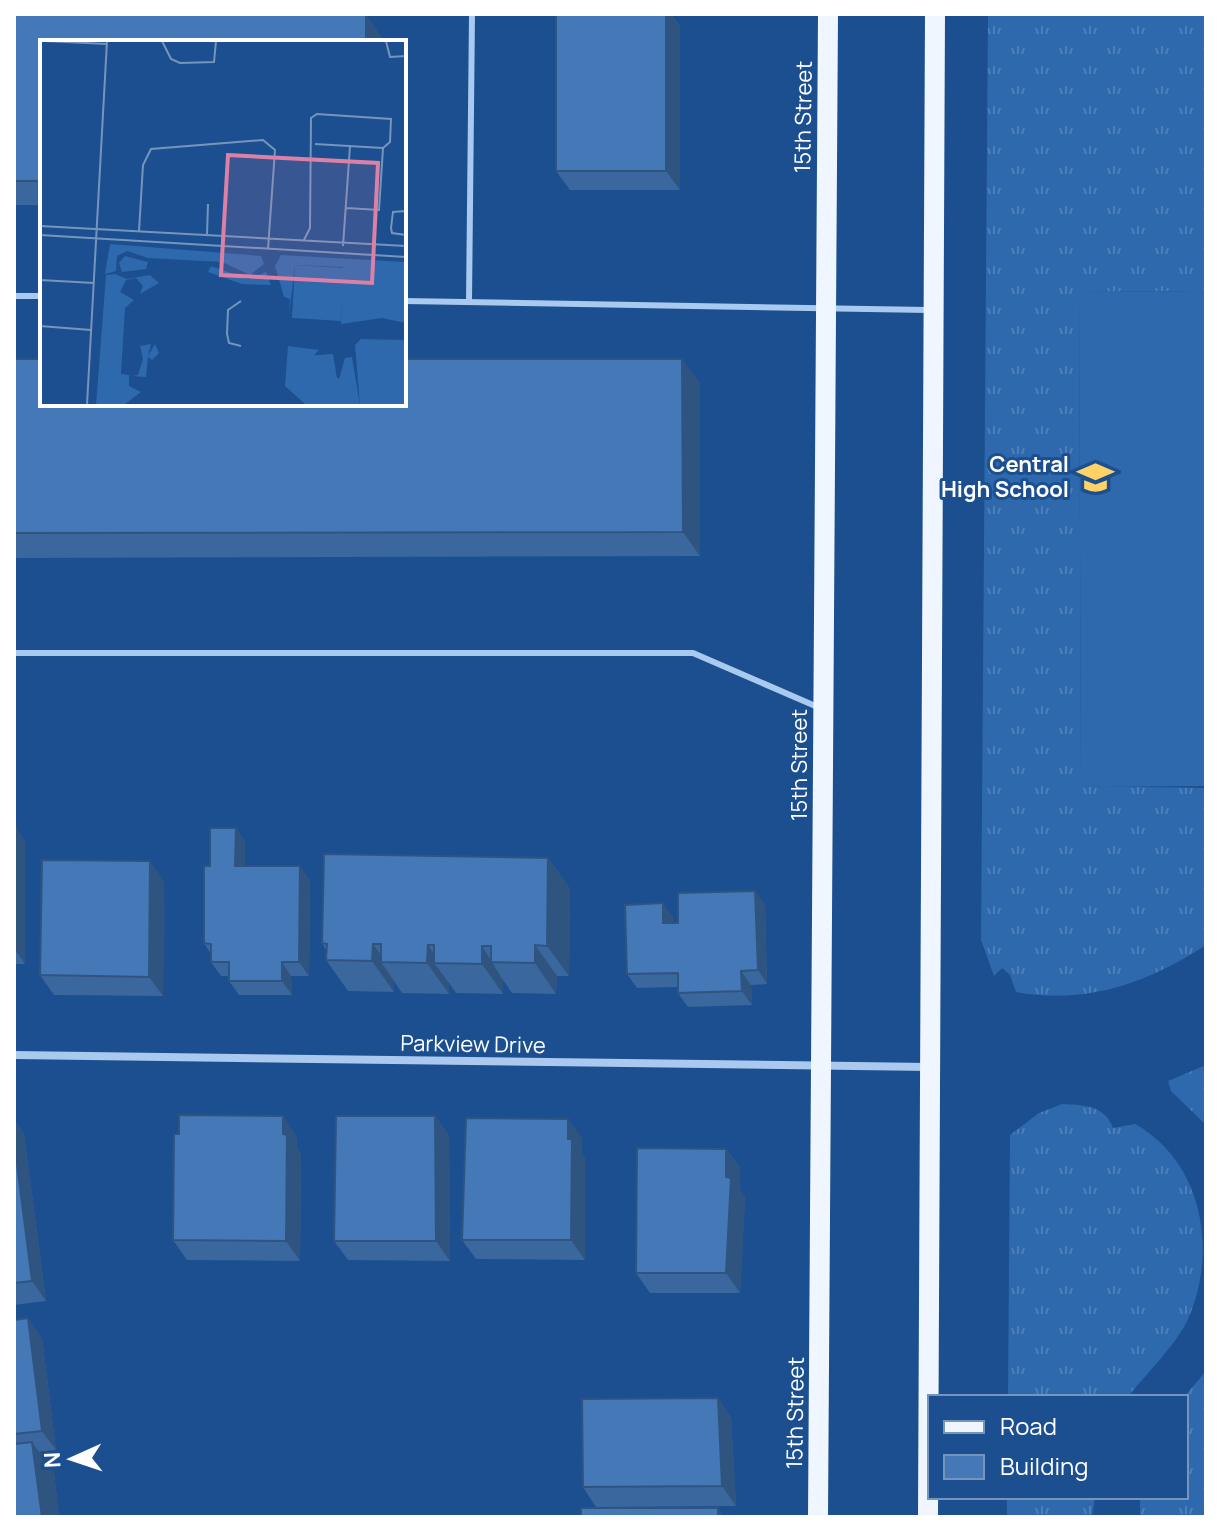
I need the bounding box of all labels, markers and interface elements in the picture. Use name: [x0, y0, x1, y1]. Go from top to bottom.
inset map: [40, 40, 406, 406]
street label: 15th Street: [787, 60, 819, 173]
place label: Central High School: [941, 449, 1069, 504]
school or university icon: Central High School: [1076, 458, 1114, 496]
street label: 15th Street: [784, 709, 814, 821]
street label: Parkview Drive: [400, 1028, 546, 1060]
street label: 15th Street: [779, 1356, 811, 1469]
legend: [928, 1395, 1188, 1499]
text: Road: [1000, 1409, 1057, 1442]
north arrow: [32, 1419, 112, 1499]
text: Building: [1000, 1449, 1088, 1482]
text: N: [37, 1451, 67, 1469]

